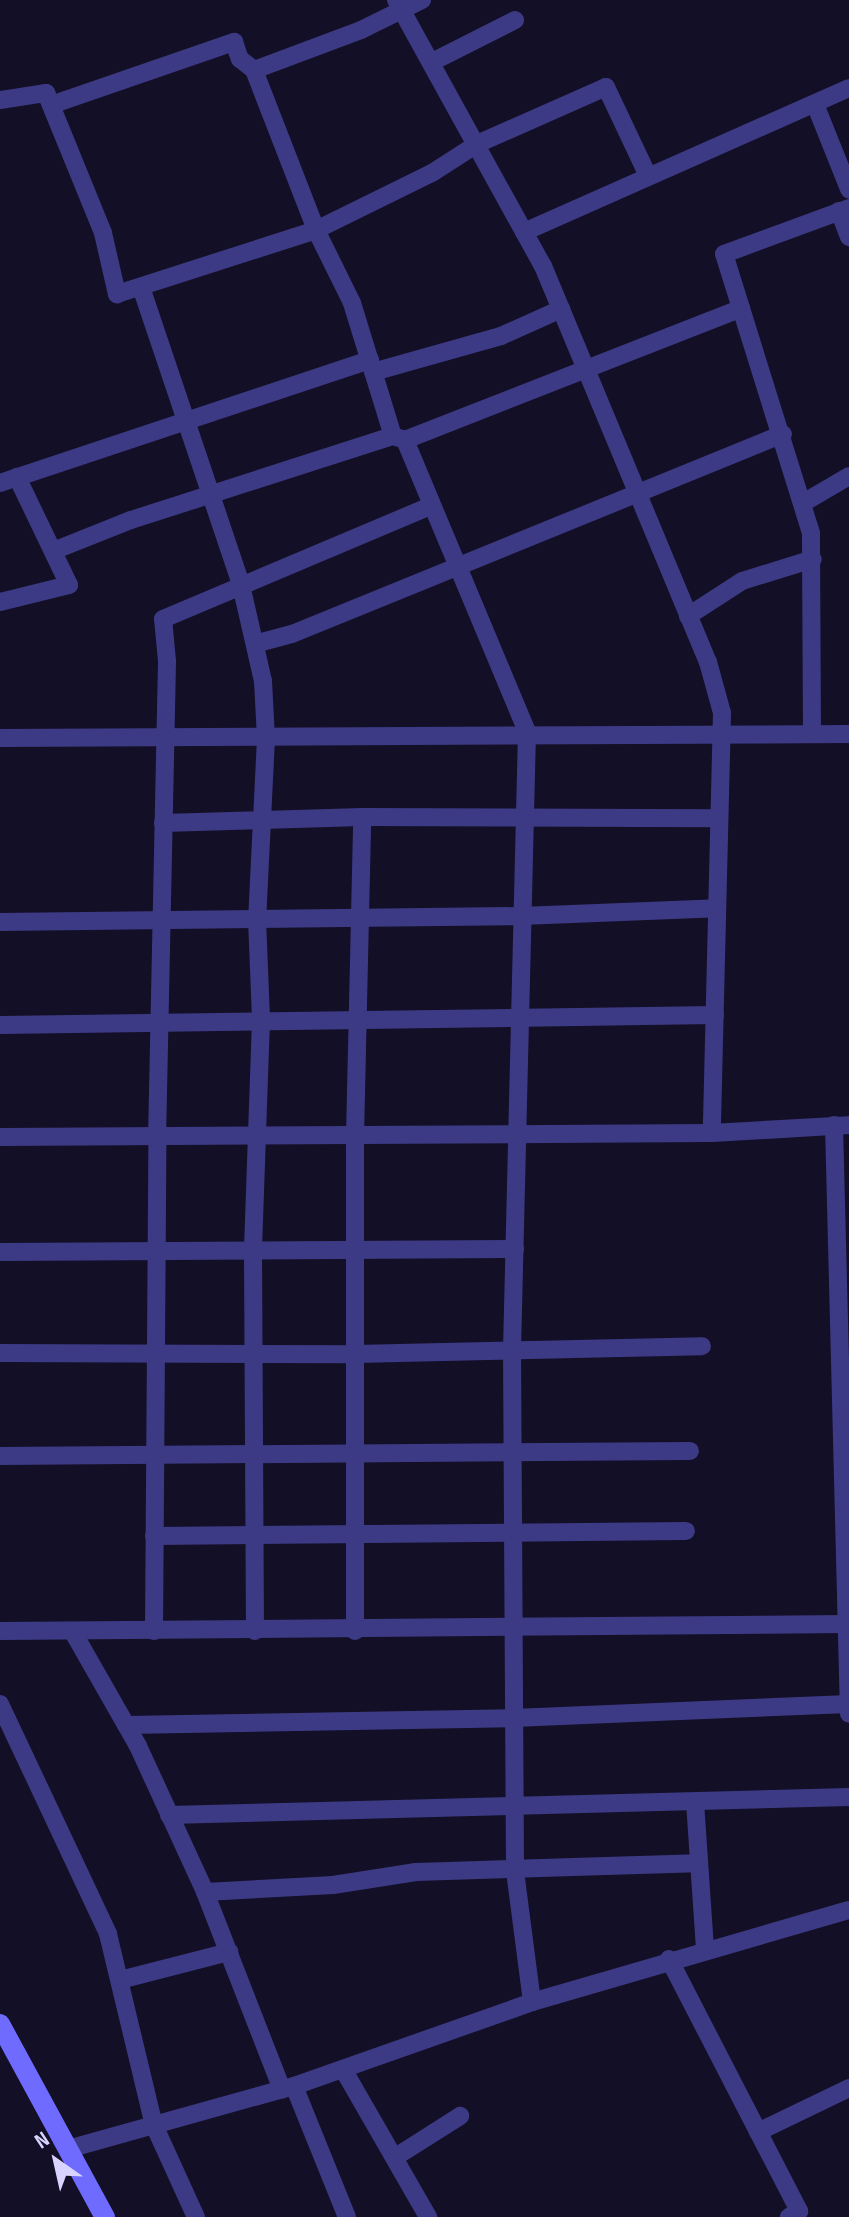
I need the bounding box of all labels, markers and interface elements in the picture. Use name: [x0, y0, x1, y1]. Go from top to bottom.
north arrow: [16, 2121, 96, 2201]
text: N: [30, 2126, 55, 2155]

